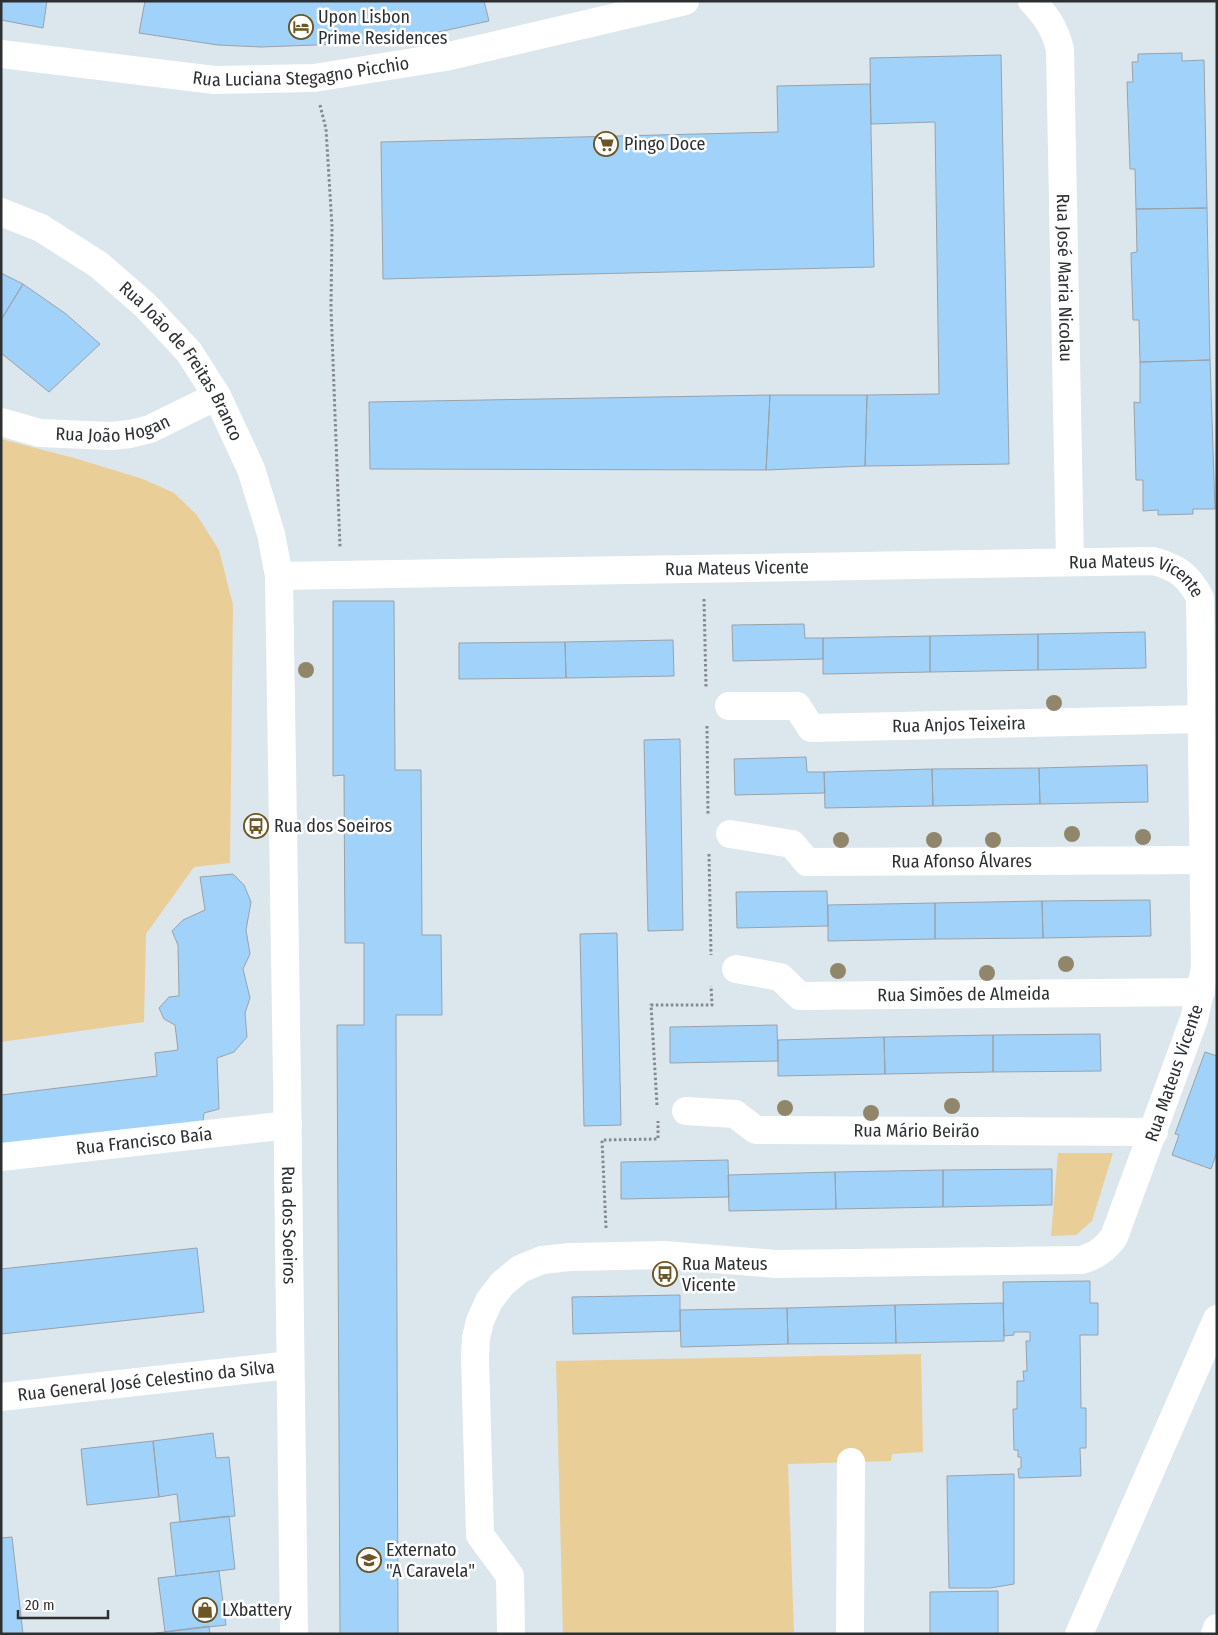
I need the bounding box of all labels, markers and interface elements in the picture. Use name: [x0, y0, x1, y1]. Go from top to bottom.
place label: Upon Lisbon Prime Residences: [318, 6, 448, 49]
hotel icon: Upon Lisbon Prime Residences: [288, 14, 314, 40]
street label: Rua Luciana Stegagno Picchio: [191, 52, 411, 91]
supermarket icon: Pingo Doce: [593, 131, 619, 157]
place label: Pingo Doce: [624, 133, 706, 155]
street label: Rua José Maria Nicolau: [1052, 193, 1077, 362]
street label: Rua João de Freitas Branco: [115, 277, 247, 445]
street label: Rua João Hogan: [55, 410, 173, 447]
street label: Rua Mateus Vicente: [1069, 550, 1208, 601]
street label: Rua Mateus Vicente: [665, 556, 809, 580]
street label: Rua Anjos Teixeira: [892, 712, 1026, 737]
bus stop icon: Rua dos Soeiros: [243, 813, 269, 839]
place label: Rua dos Soeiros: [274, 815, 392, 837]
street label: Rua Afonso Álvares: [891, 849, 1032, 873]
street label: Rua Simões de Almeida: [877, 983, 1050, 1006]
street label: Rua Mateus Vicente: [1140, 1001, 1208, 1145]
street label: Rua Mário Beirão: [854, 1119, 979, 1142]
street label: Rua Francisco Baía: [75, 1123, 213, 1160]
street label: Rua dos Soeiros: [277, 1166, 301, 1285]
place label: Rua Mateus Vicente: [682, 1253, 768, 1296]
bus stop icon: Rua Mateus Vicente: [652, 1261, 678, 1287]
street label: Rua General José Celestino da Silva: [16, 1356, 276, 1406]
place label: Externato "A Caravela": [386, 1539, 475, 1582]
school or university icon: Externato "A Caravela": [356, 1547, 382, 1573]
scale bar: [18, 1588, 108, 1620]
text: 20 m: [25, 1596, 55, 1614]
shop icon: LXbattery: [192, 1597, 218, 1623]
place label: LXbattery: [222, 1599, 292, 1621]

